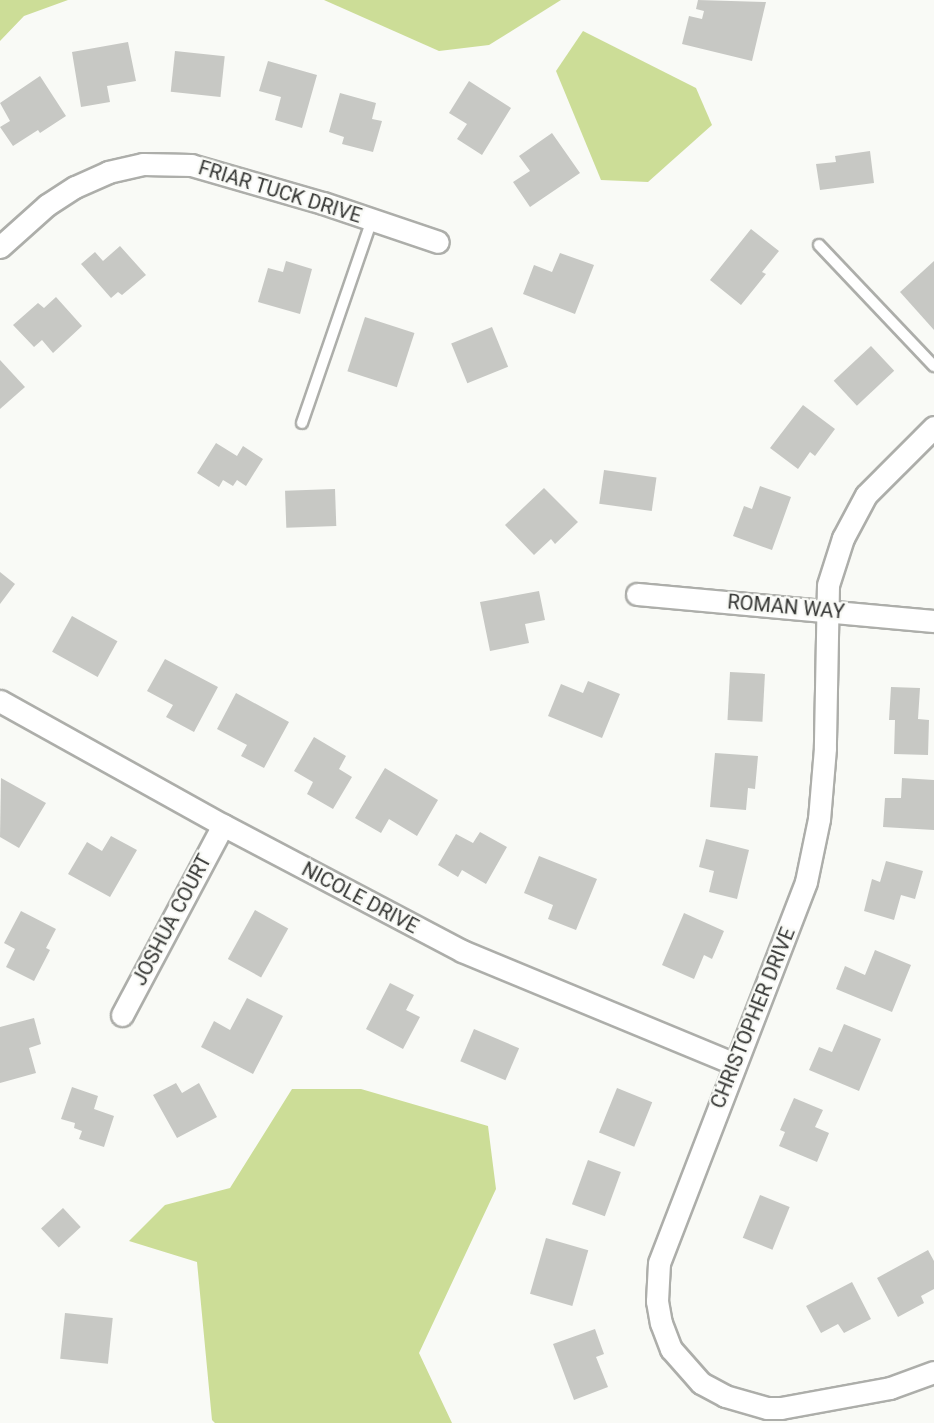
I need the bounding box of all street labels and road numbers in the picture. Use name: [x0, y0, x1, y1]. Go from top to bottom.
street label: FRIAR TUCK DRIVE: [195, 156, 365, 228]
street label: ROMAN WAY: [726, 590, 846, 624]
street label: JOSHUA COURT: [127, 850, 217, 990]
street label: NICOLE DRIVE: [298, 857, 422, 939]
street label: CHRISTOPHER DRIVE: [706, 924, 800, 1112]

